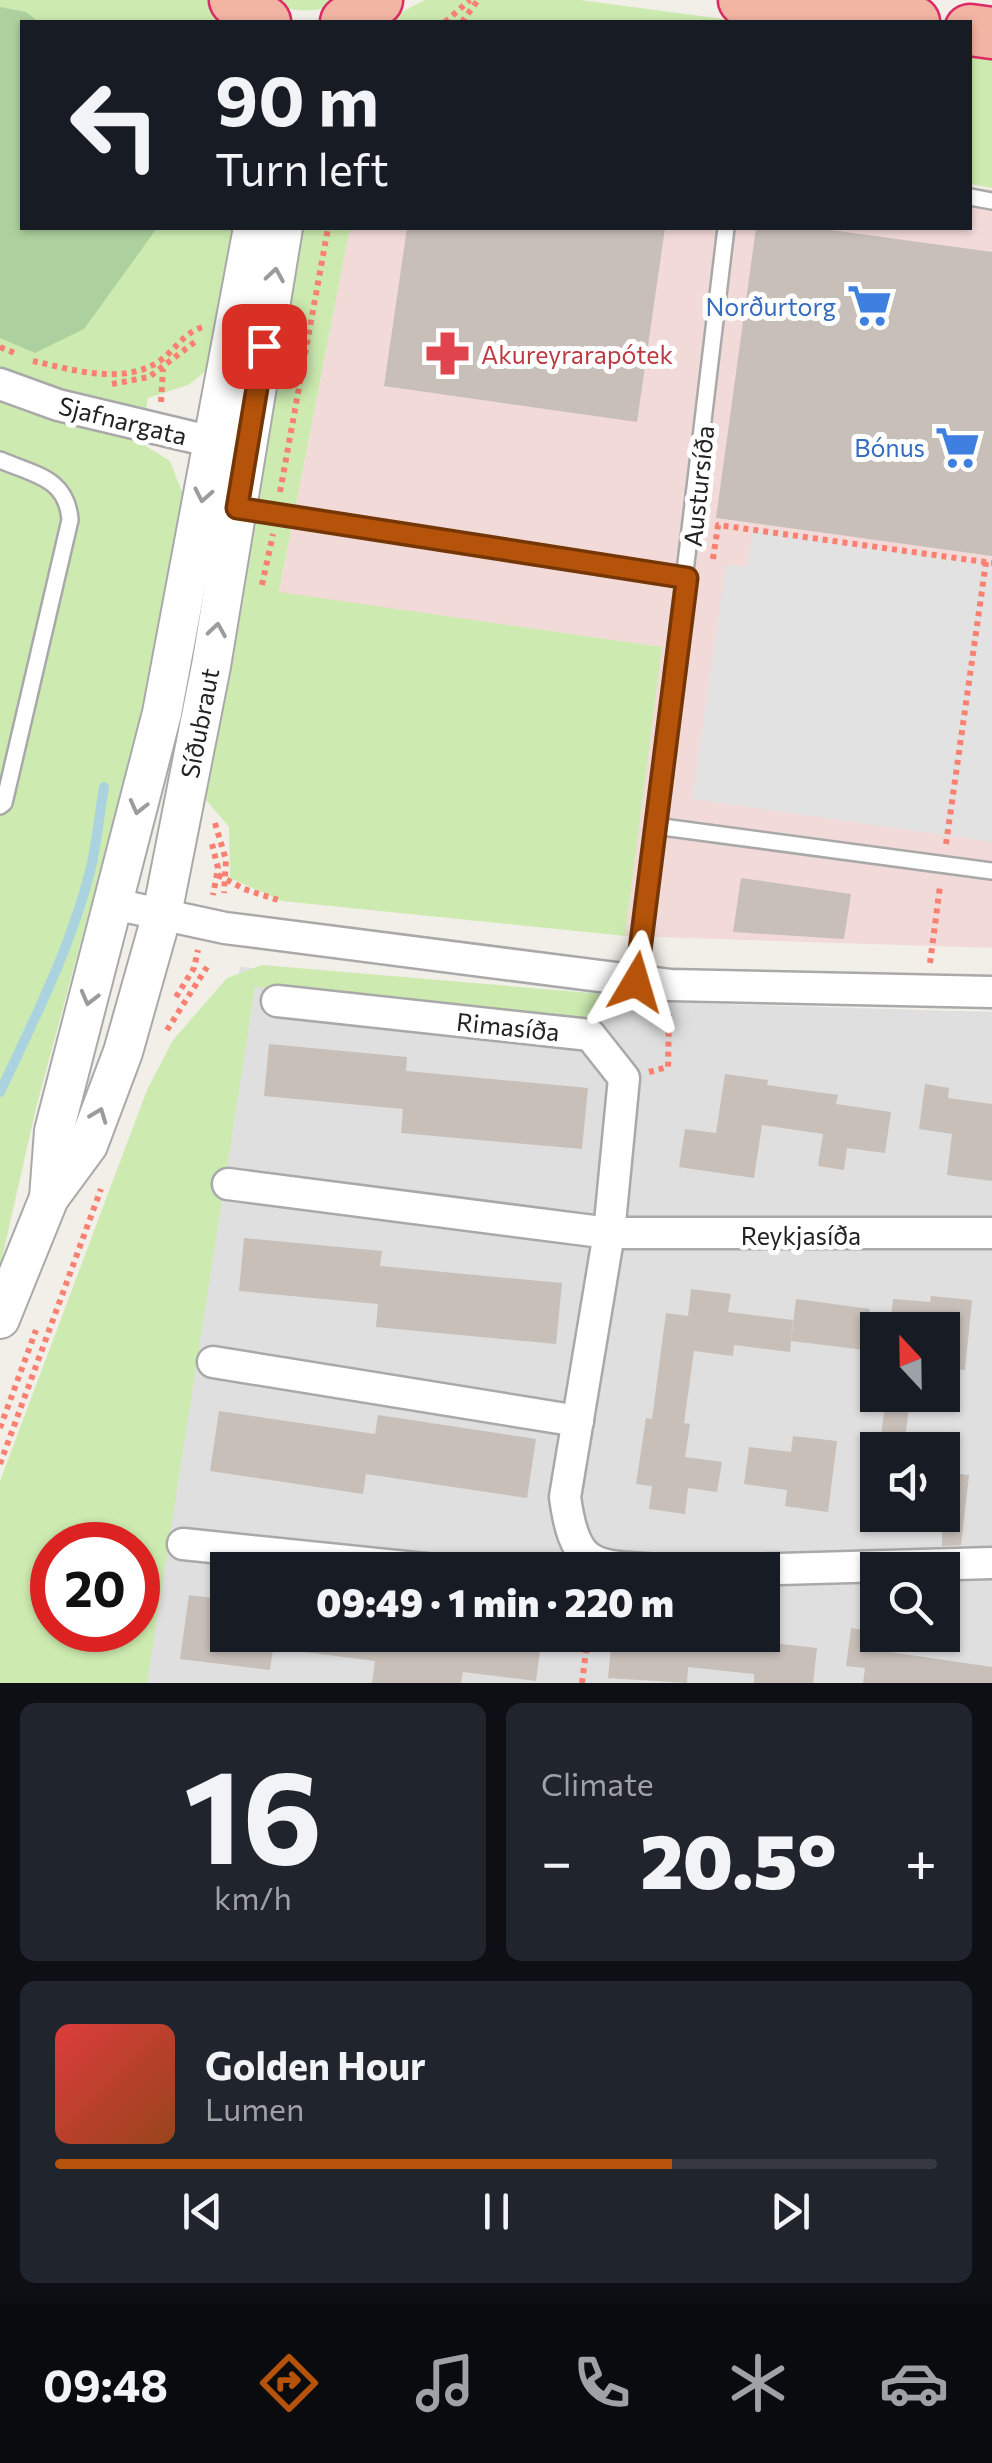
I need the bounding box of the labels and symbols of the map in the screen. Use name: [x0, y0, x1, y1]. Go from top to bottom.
one-way arrow: [264, 267, 285, 283]
supermarket icon: Norðurtorg: [845, 282, 893, 330]
place label: Norðurtorg: [705, 291, 836, 321]
pin: [222, 304, 307, 389]
pharmacy icon: Akureyrarapótek: [424, 330, 472, 378]
place label: Akureyrarapótek: [481, 339, 674, 369]
street label: Sjafnargata: [56, 390, 190, 450]
supermarket icon: Bónus: [934, 423, 982, 471]
street label: Austursíða: [677, 424, 719, 548]
place label: Bónus: [854, 432, 925, 462]
one-way arrow: [193, 487, 214, 504]
one-way arrow: [206, 622, 227, 639]
street label: Síðubraut: [174, 665, 224, 781]
one-way arrow: [129, 798, 150, 815]
position arrow: [584, 930, 688, 1034]
one-way arrow: [80, 989, 101, 1006]
street label: Rimasíða: [455, 1006, 561, 1046]
one-way arrow: [87, 1108, 108, 1125]
street label: Reykjasíða: [741, 1220, 861, 1250]
north arrow: [860, 1312, 960, 1412]
speed limit sign: 20: [30, 1522, 160, 1652]

